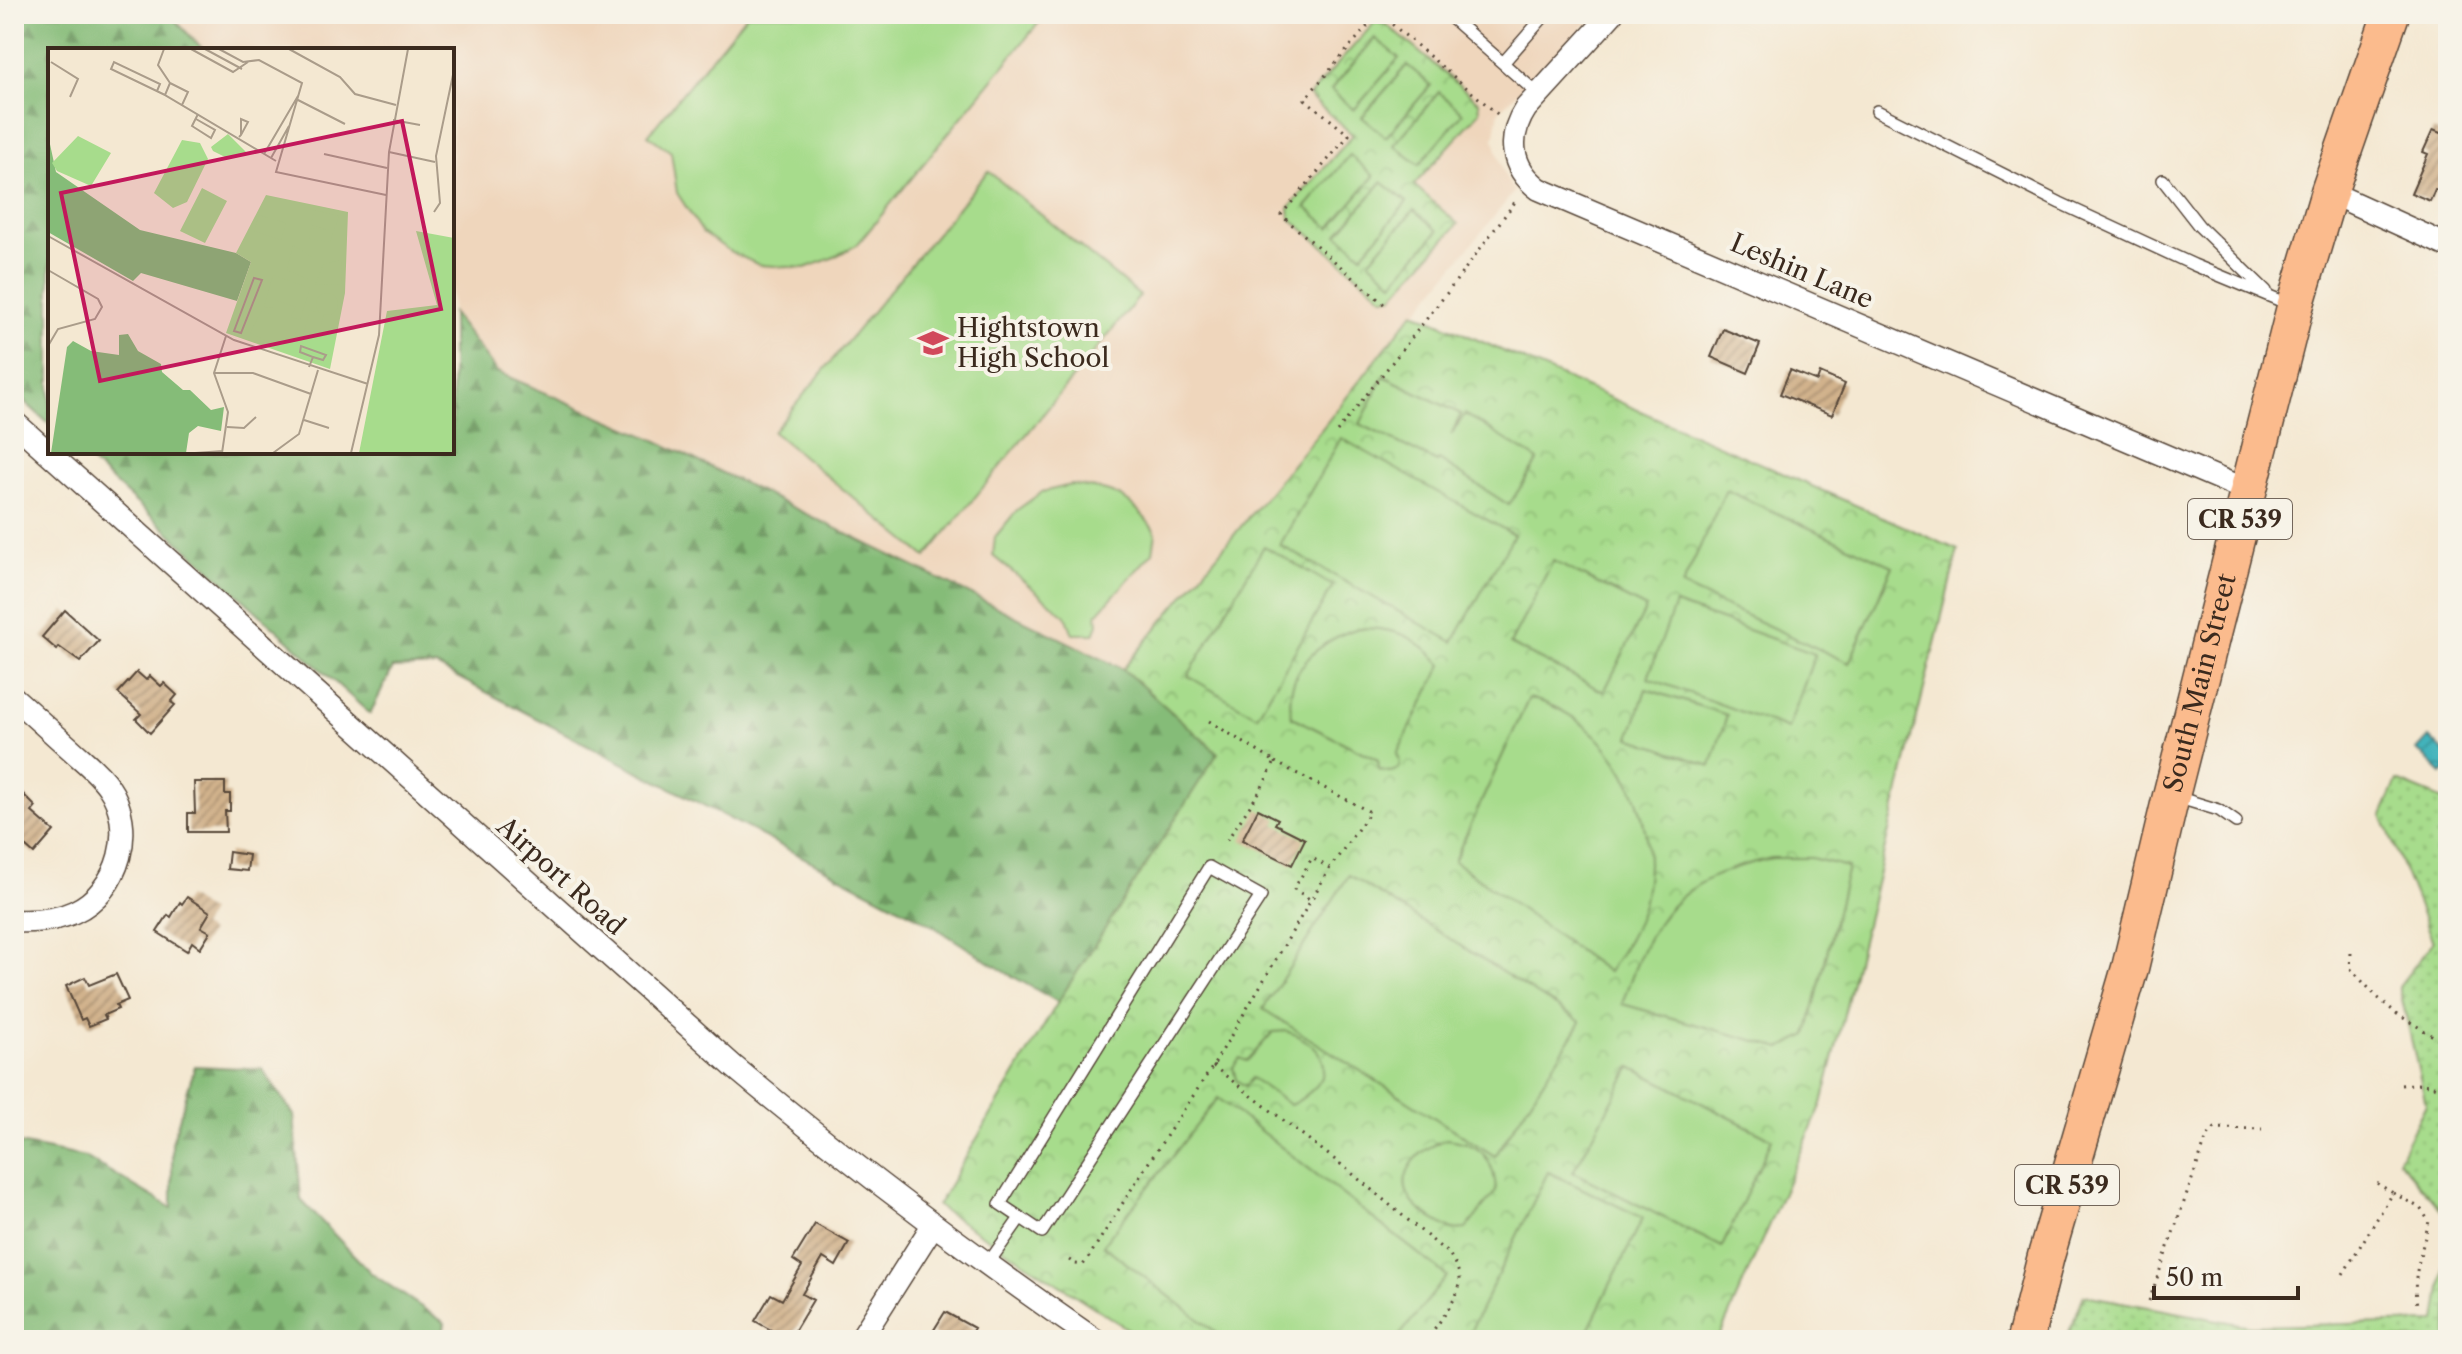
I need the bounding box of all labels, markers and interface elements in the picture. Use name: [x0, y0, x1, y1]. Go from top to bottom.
inset map: [48, 48, 454, 454]
street label: Leshin Lane: [1726, 227, 1878, 315]
place label: Hightstown High School: [957, 312, 1109, 374]
school or university icon: Hightstown High School: [916, 326, 950, 360]
road number: CR 539: [2188, 499, 2292, 539]
street label: South Main Street: [2157, 569, 2243, 796]
street label: Airport Road: [490, 809, 632, 942]
road number: CR 539: [2015, 1165, 2119, 1205]
scale bar: [2154, 1250, 2298, 1300]
text: 50 m: [2166, 1263, 2223, 1292]

